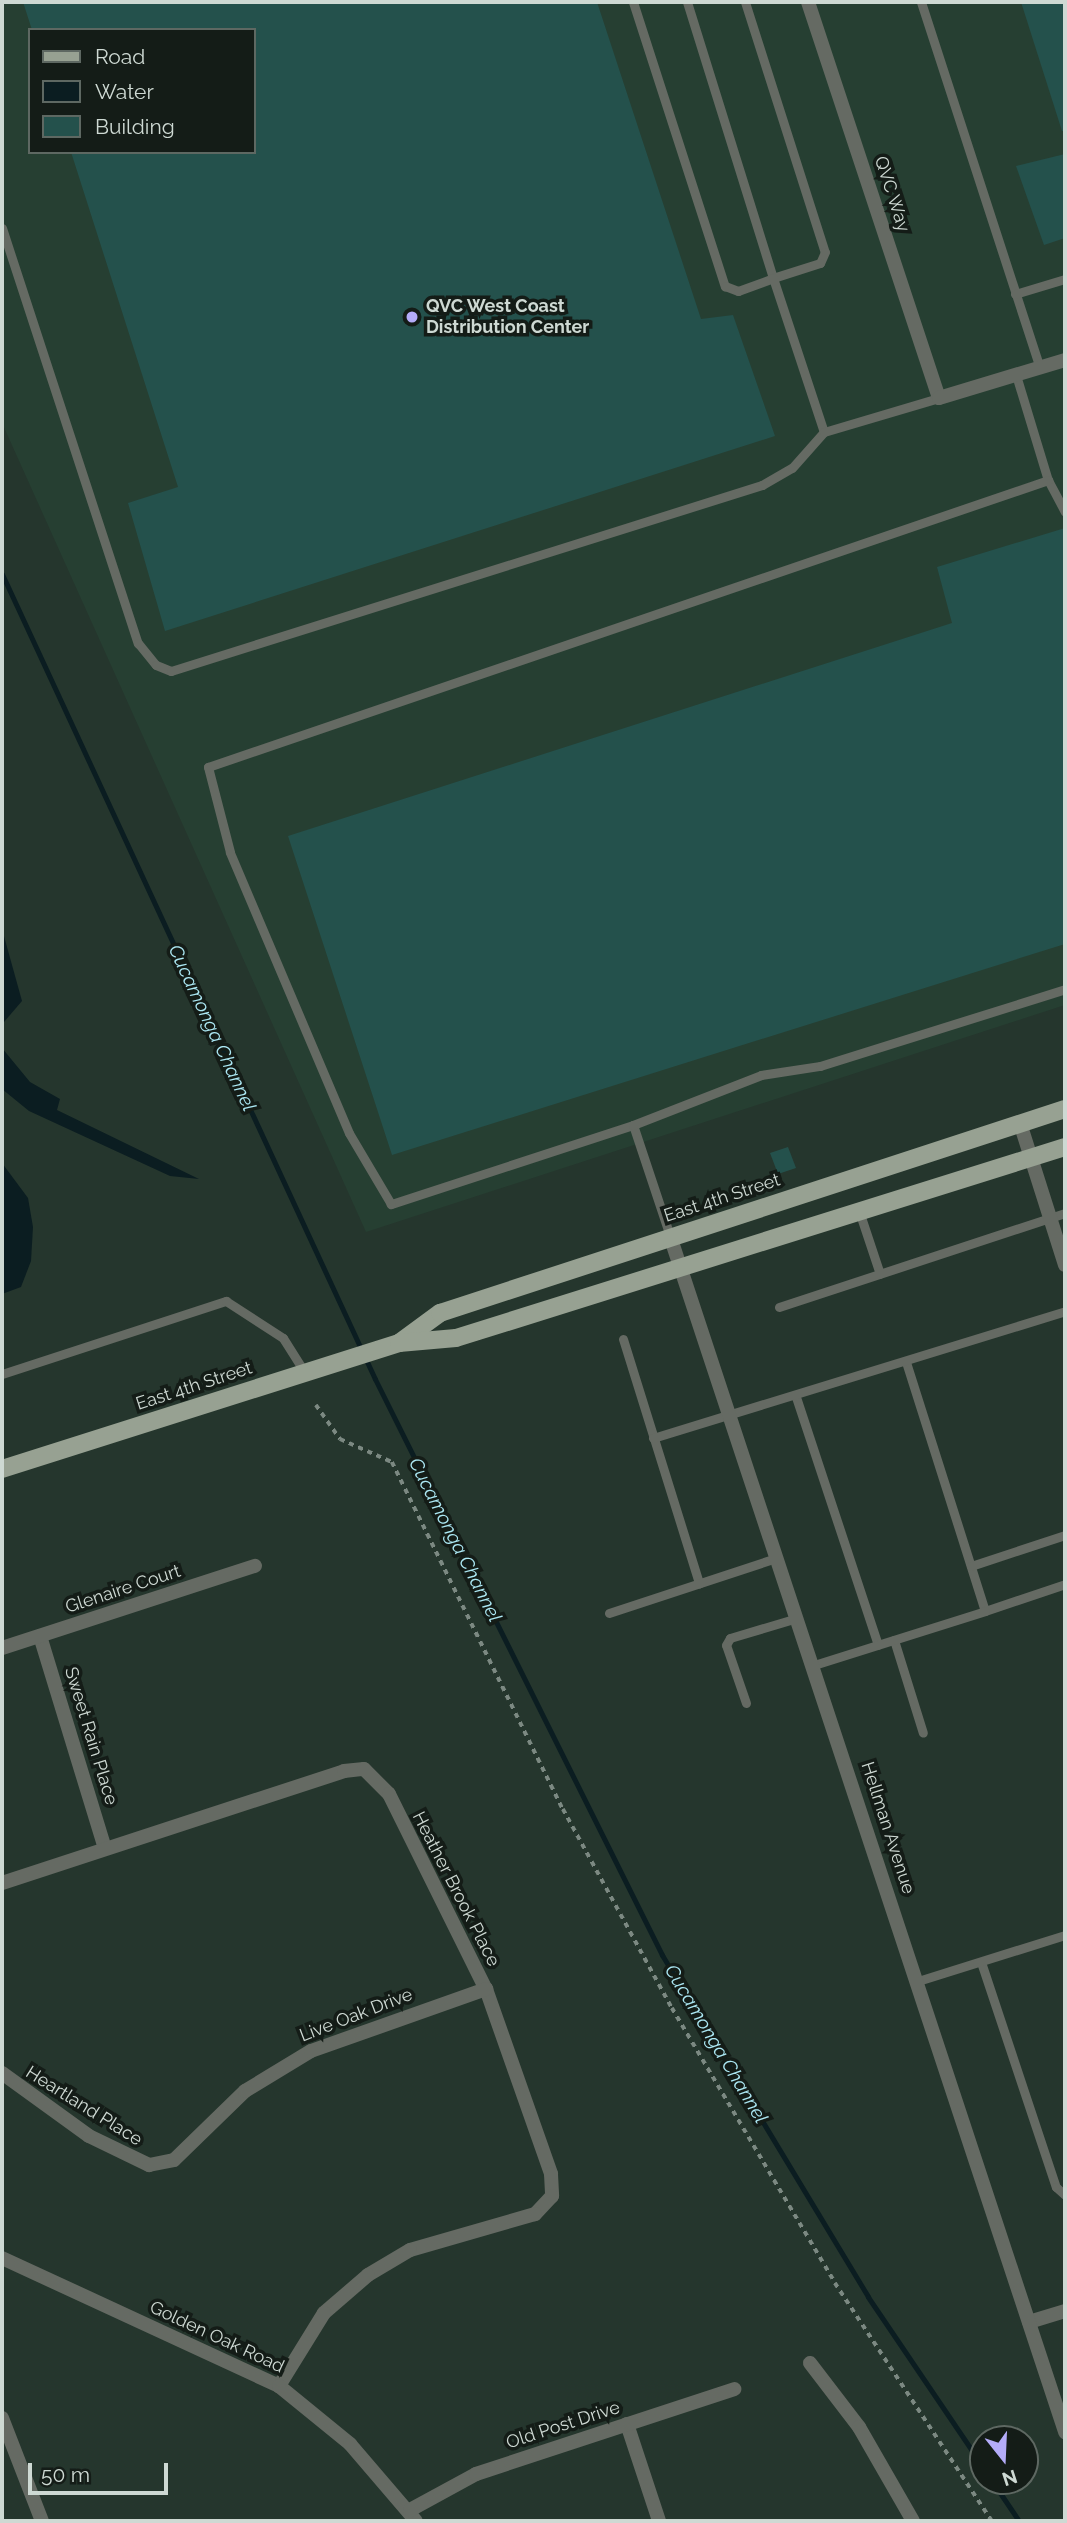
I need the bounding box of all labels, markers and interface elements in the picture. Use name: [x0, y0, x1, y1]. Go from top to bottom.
legend: [28, 28, 256, 154]
text: Road: [95, 44, 145, 69]
text: Water: [95, 79, 154, 104]
text: Building: [95, 114, 175, 139]
street label: QVC Way: [870, 153, 914, 235]
place label: QVC West Coast Distribution Center: [426, 296, 589, 338]
marker: QVC West Coast Distribution Center: [404, 309, 420, 325]
water label: Cucamonga Channel: [163, 941, 261, 1115]
street label: East 4th Street: [661, 1169, 783, 1227]
street label: East 4th Street: [133, 1357, 255, 1415]
water label: Cucamonga Channel: [404, 1454, 506, 1626]
street label: Glenaire Court: [63, 1560, 183, 1618]
street label: Sweet Rain Place: [60, 1664, 122, 1808]
street label: Hellman Avenue: [856, 1759, 920, 1897]
street label: Heather Brook Place: [408, 1808, 504, 1970]
water label: Cucamonga Channel: [660, 1961, 772, 2127]
street label: Live Oak Drive: [296, 1984, 416, 2046]
street label: Heartland Place: [22, 2062, 146, 2150]
street label: Golden Oak Road: [146, 2296, 288, 2378]
street label: Old Post Drive: [503, 2396, 623, 2454]
north arrow: [969, 2425, 1039, 2495]
scale bar: [32, 2450, 172, 2494]
text: 50 m: [41, 2462, 90, 2487]
text: N: [1000, 2465, 1020, 2491]

